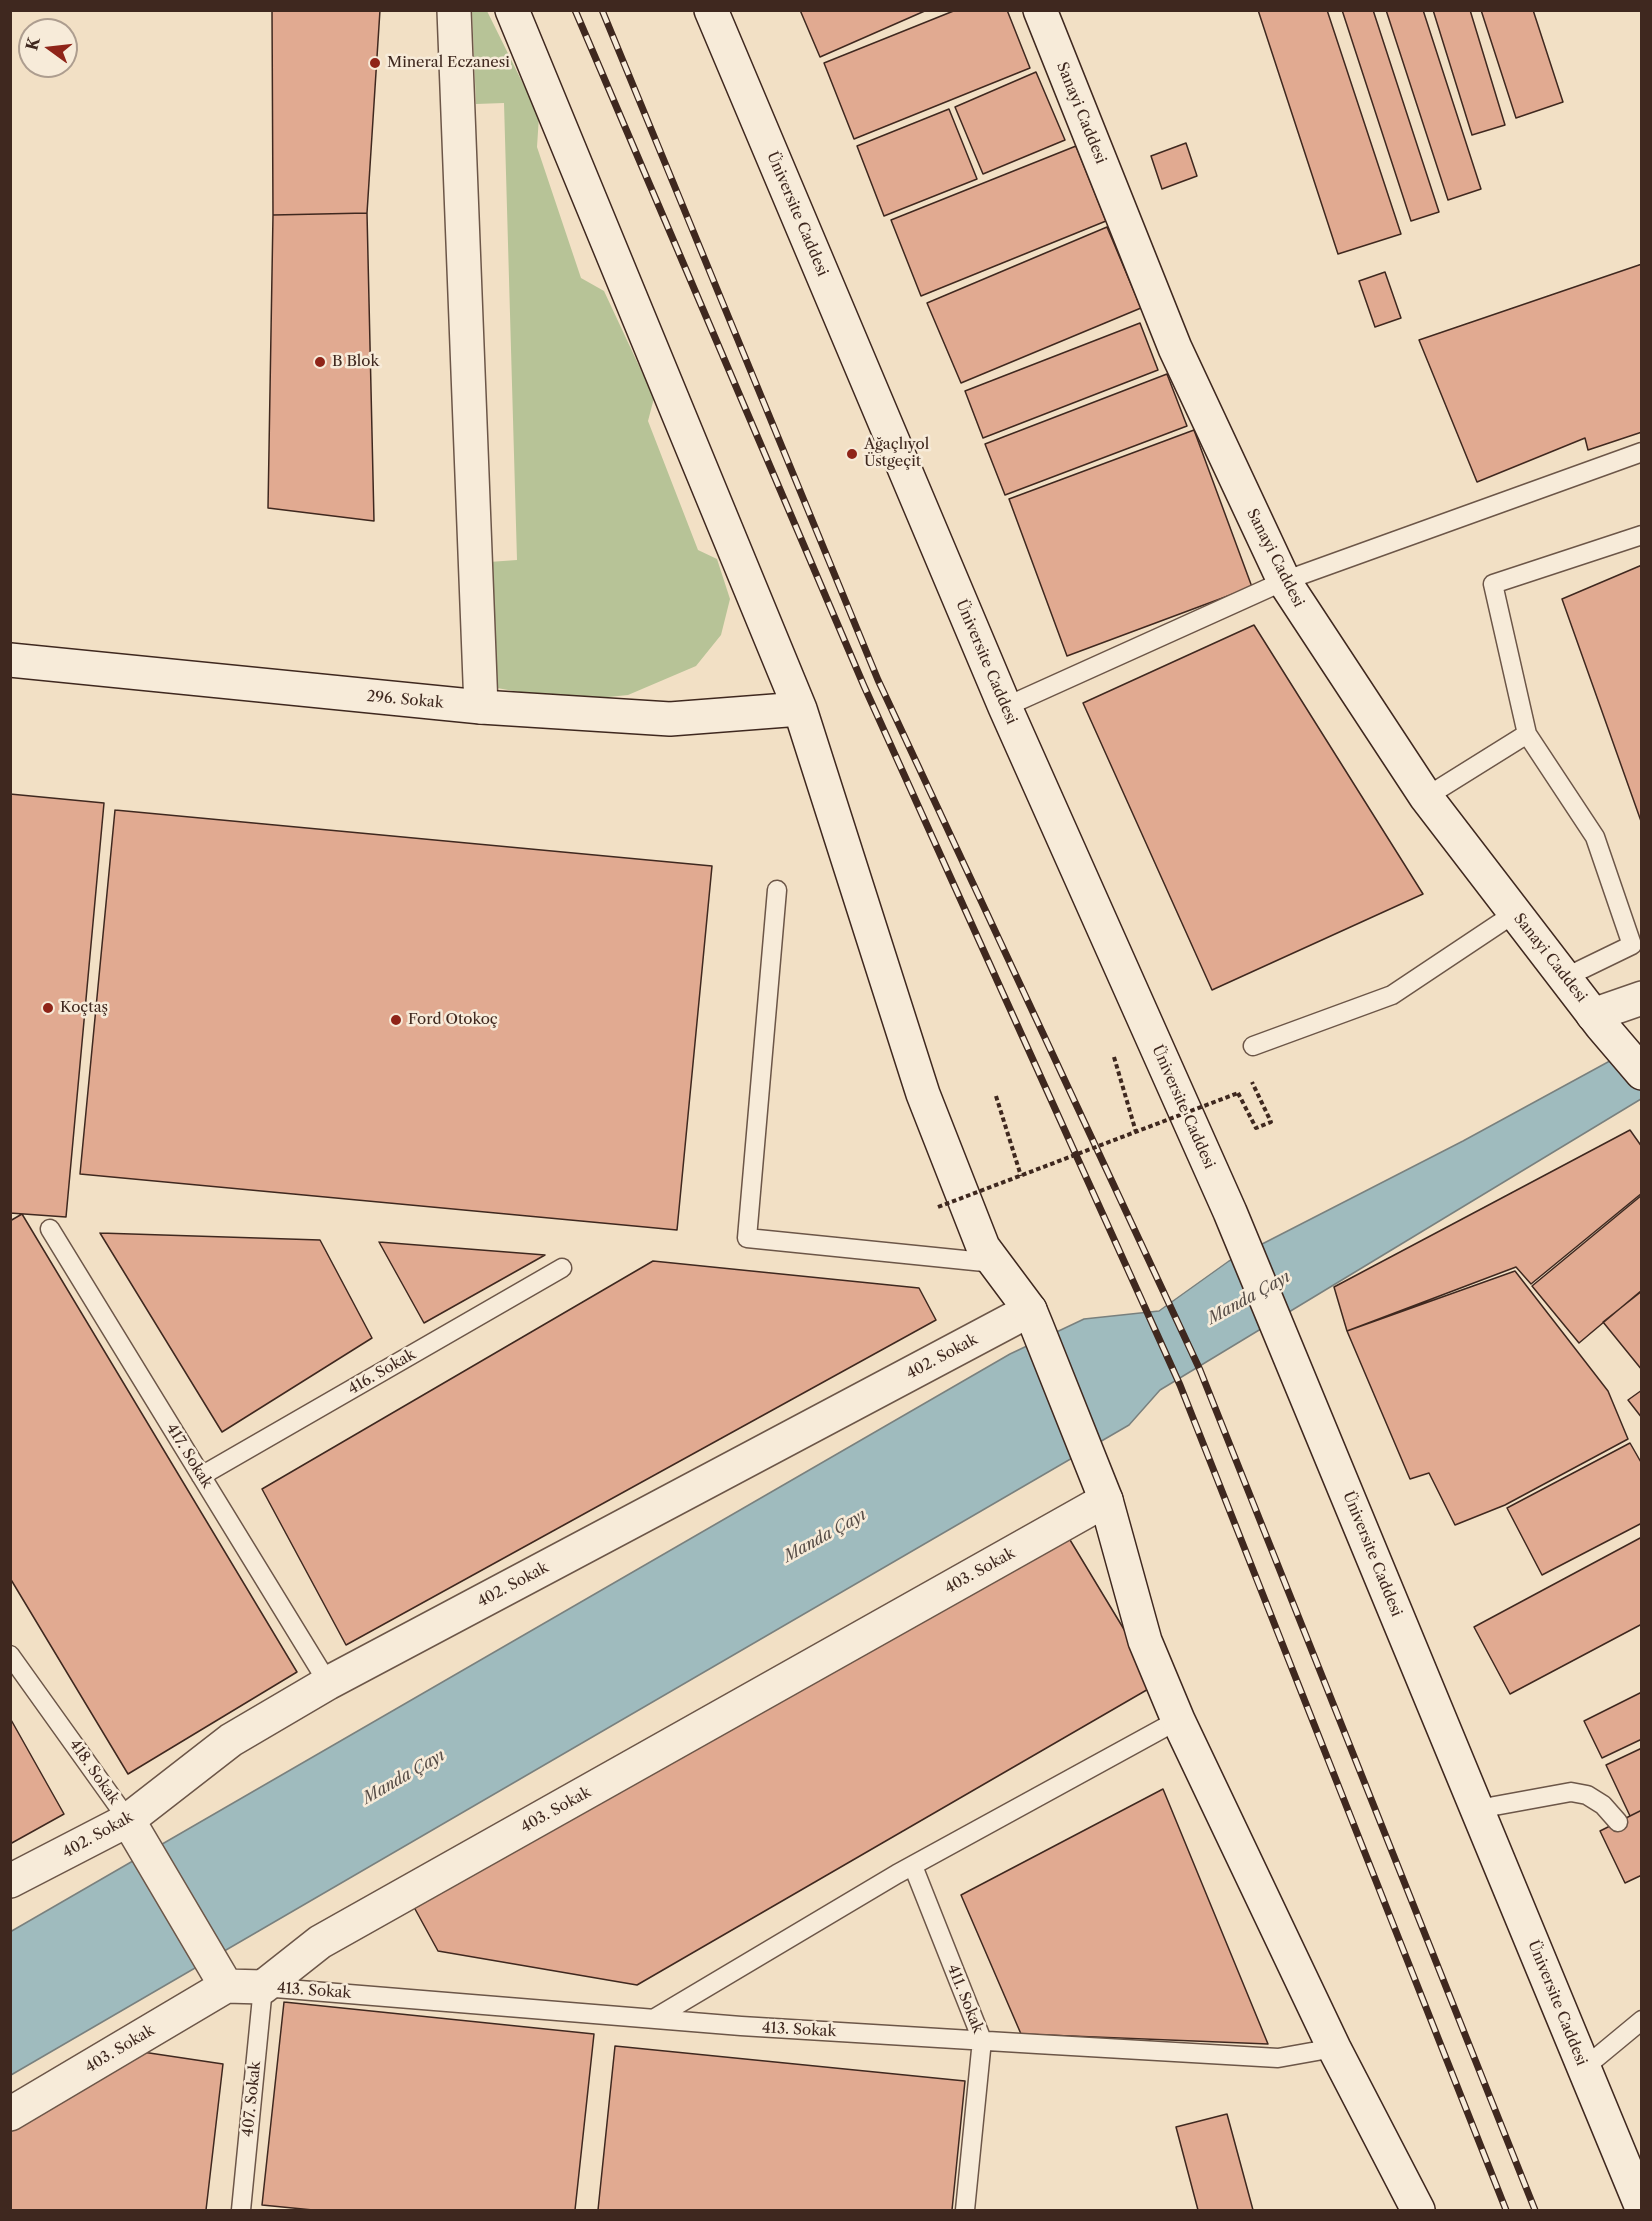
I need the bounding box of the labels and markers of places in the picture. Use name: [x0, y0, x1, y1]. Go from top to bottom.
place label: Mineral Eczanesi: [387, 54, 510, 72]
marker: Mineral Eczanesi: [368, 56, 382, 70]
place label: B Blok: [332, 353, 379, 371]
marker: B Blok: [313, 355, 327, 369]
place label: Ağaçlıyol Üstgeçit: [864, 436, 929, 471]
marker: Ağaçlıyol Üstgeçit: [845, 447, 859, 461]
place label: Koçtaş: [60, 999, 108, 1017]
marker: Koçtaş: [41, 1001, 55, 1015]
place label: Ford Otokoç: [408, 1011, 498, 1029]
marker: Ford Otokoç: [389, 1013, 403, 1027]

